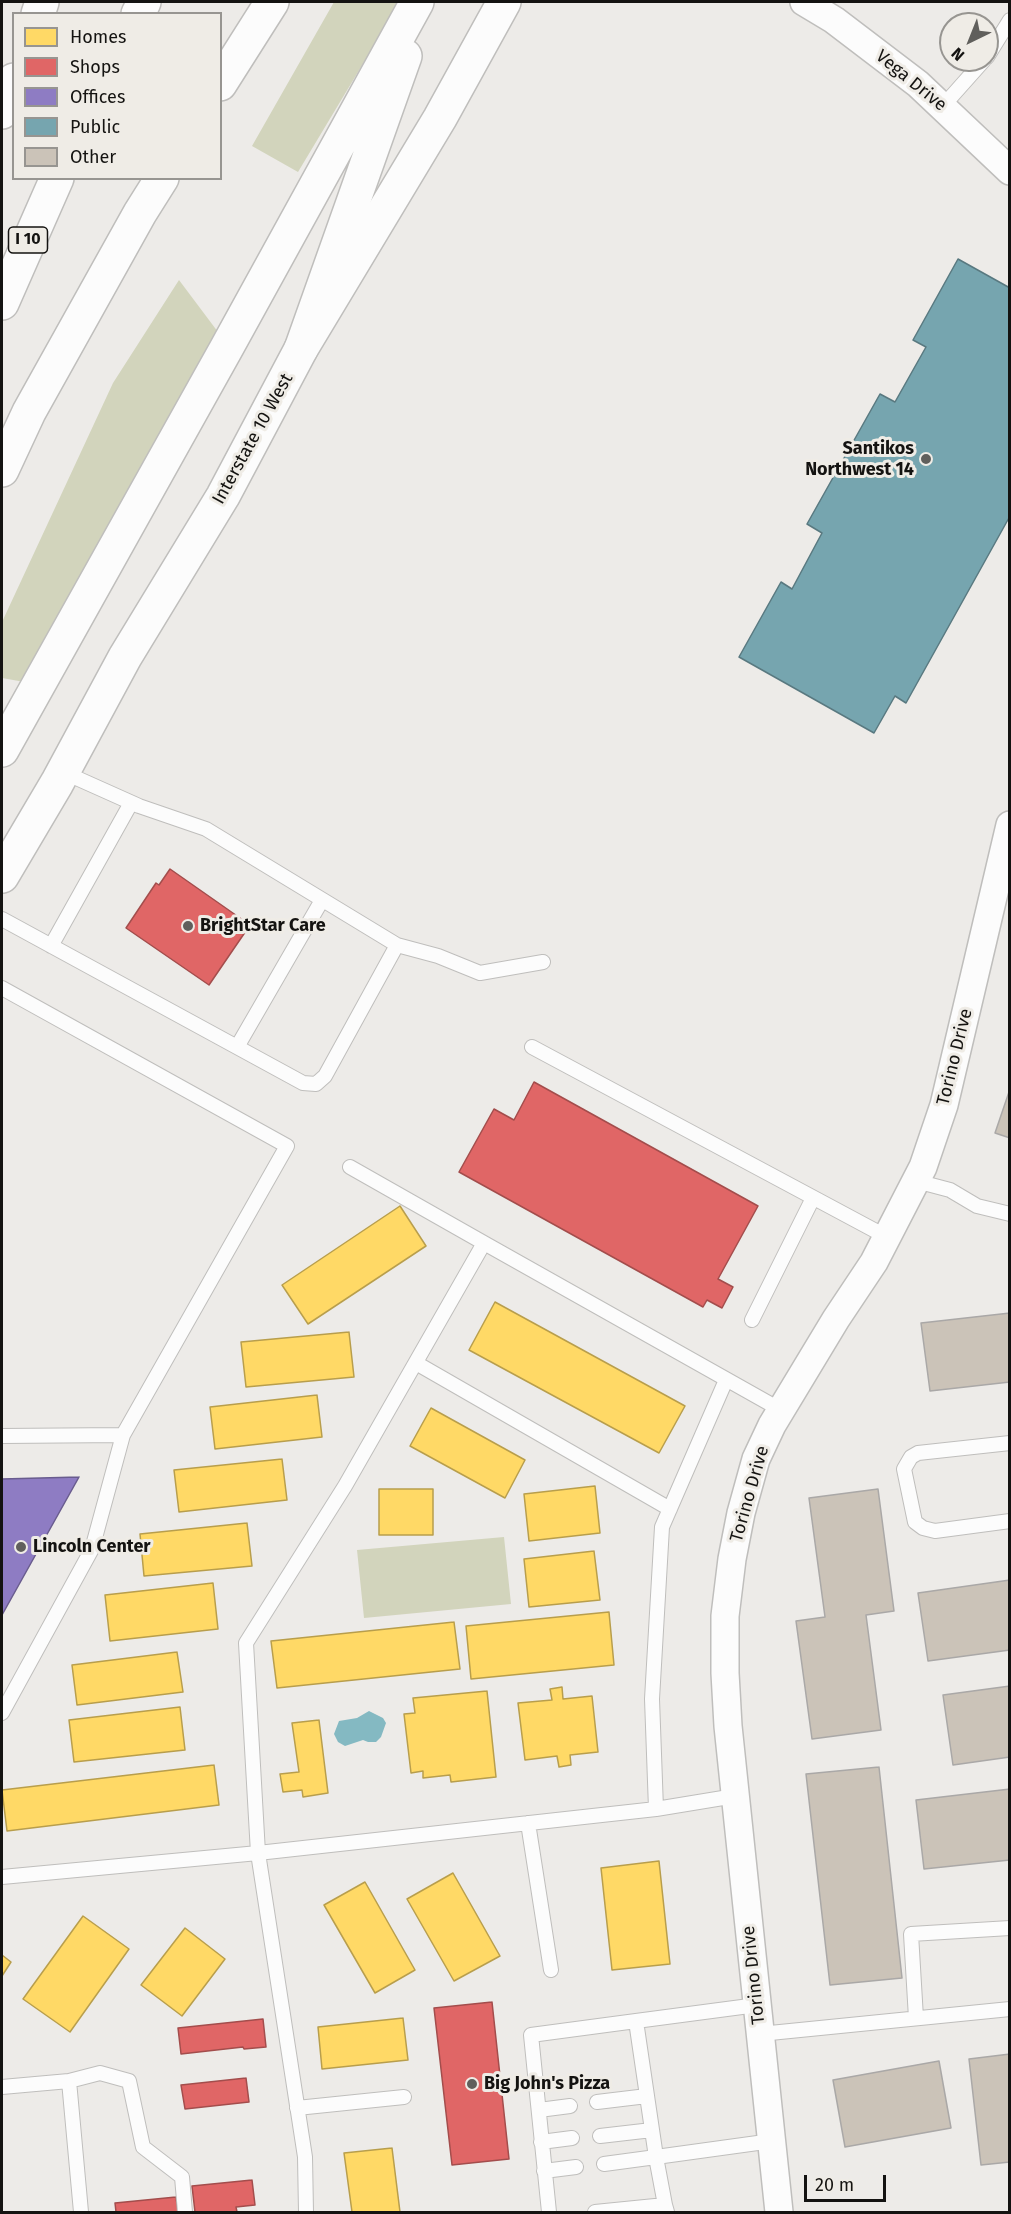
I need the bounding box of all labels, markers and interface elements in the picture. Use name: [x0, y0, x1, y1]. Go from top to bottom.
legend: [12, 12, 222, 180]
north arrow: [939, 12, 999, 72]
text: Homes: [70, 26, 126, 48]
text: N: [947, 44, 968, 65]
street label: Vega Drive: [871, 46, 951, 116]
text: Shops: [70, 56, 120, 78]
text: Offices: [70, 86, 125, 108]
text: Public: [70, 116, 120, 138]
text: Other: [70, 146, 116, 168]
road number: I 10: [9, 227, 48, 253]
street label: Interstate 10 West: [208, 370, 298, 508]
place label: Santikos Northwest 14: [805, 438, 914, 480]
marker: Santikos Northwest 14: [919, 452, 933, 466]
place label: BrightStar Care: [200, 915, 326, 937]
marker: BrightStar Care: [181, 919, 195, 933]
street label: Torino Drive: [933, 1006, 977, 1108]
street label: Torino Drive: [726, 1443, 774, 1545]
place label: Lincoln Center: [33, 1536, 151, 1558]
marker: Lincoln Center: [14, 1540, 28, 1554]
street label: Torino Drive: [738, 1925, 770, 2025]
place label: Big John's Pizza: [484, 2073, 610, 2095]
marker: Big John's Pizza: [465, 2077, 479, 2091]
scale bar: [807, 2163, 890, 2201]
text: 20 m: [815, 2174, 854, 2196]

